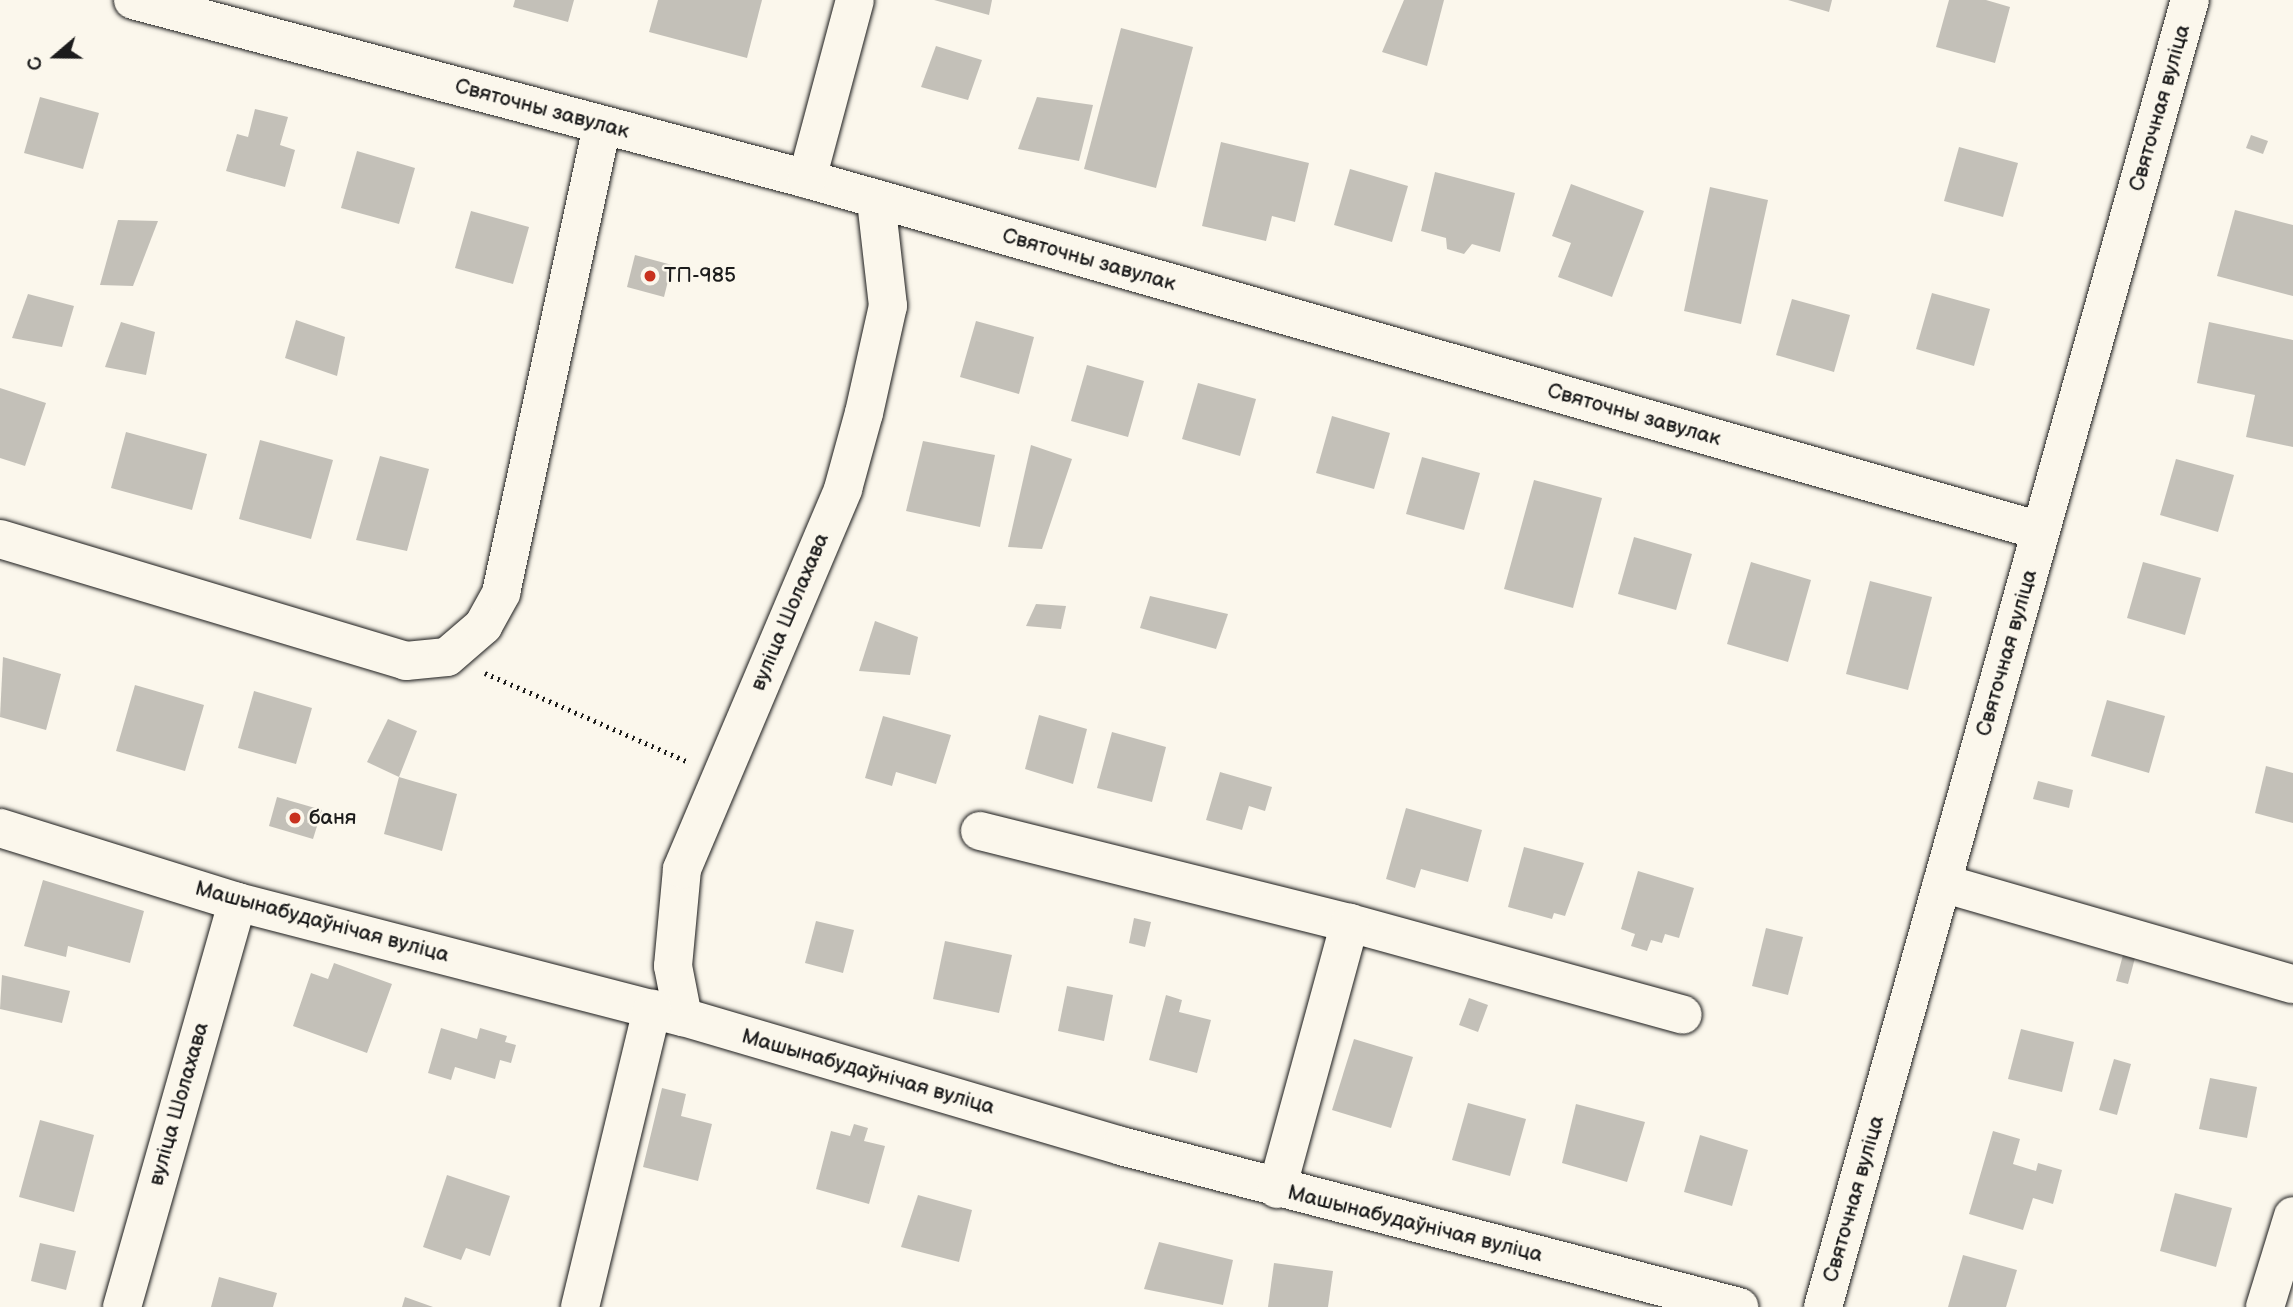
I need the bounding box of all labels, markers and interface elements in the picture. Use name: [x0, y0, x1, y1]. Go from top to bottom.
north arrow: [21, 21, 91, 91]
street label: Святочная вуліца: [2124, 22, 2196, 194]
text: С: [23, 53, 49, 73]
street label: Святочны завулак: [452, 74, 632, 144]
street label: Святочны завулак: [999, 223, 1179, 297]
place label: ТП-985: [664, 263, 736, 289]
marker: ТП-985: [642, 268, 658, 284]
street label: Святочны завулак: [1544, 378, 1724, 452]
street label: вуліца Шолахава: [745, 529, 835, 695]
street label: Святочная вуліца: [1971, 567, 2043, 739]
place label: баня: [309, 805, 356, 831]
marker: баня: [287, 810, 303, 826]
street label: Машынабудаўнічая вуліца: [192, 876, 452, 968]
street label: вуліца Шолахава: [144, 1019, 214, 1189]
street label: Машынабудаўнічая вуліца: [739, 1024, 997, 1120]
street label: Святочная вуліца: [1818, 1113, 1890, 1285]
street label: Машынабудаўнічая вуліца: [1285, 1180, 1545, 1268]

